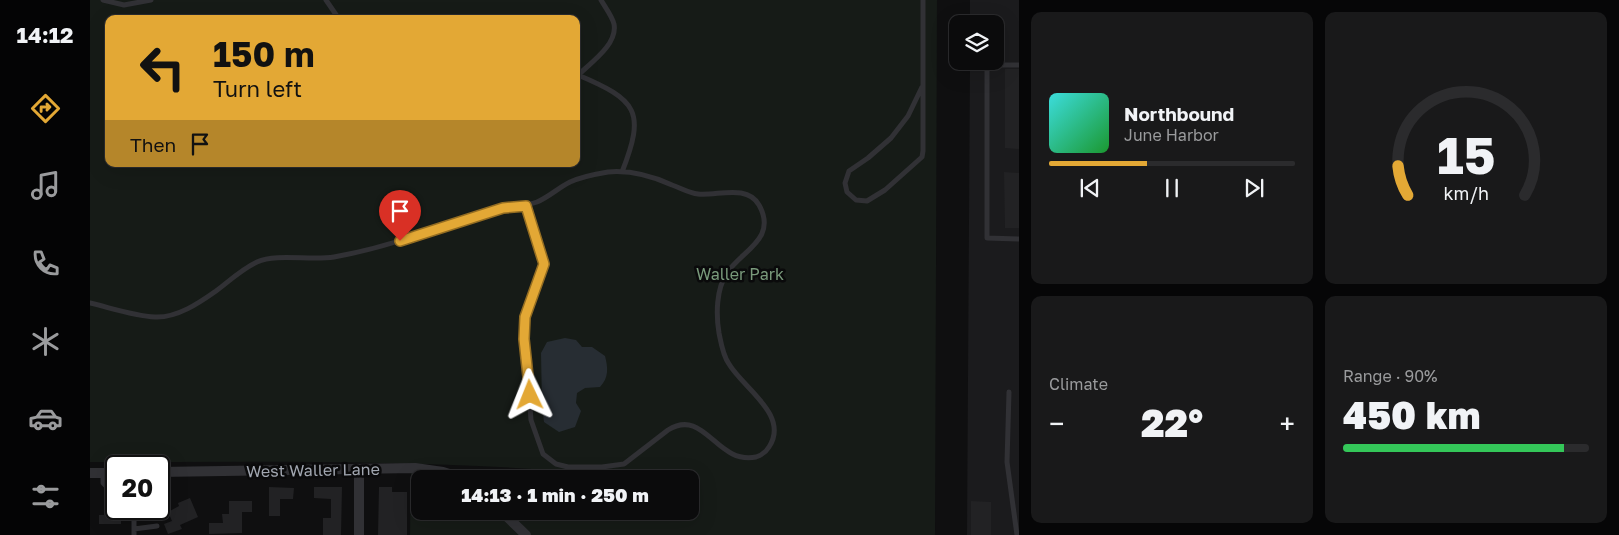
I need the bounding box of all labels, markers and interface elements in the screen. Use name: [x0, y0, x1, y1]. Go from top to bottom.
map controls: [949, 15, 1004, 70]
button: layers: [949, 15, 1004, 70]
text: 14:12: [17, 21, 73, 48]
text: 150 m: [213, 33, 315, 75]
icon: left: [130, 35, 195, 100]
text: Turn left: [213, 75, 302, 102]
icon: directions: [28, 91, 63, 126]
text: Northbound: [1124, 102, 1234, 125]
text: 15: [1437, 123, 1495, 185]
text: June Harbor: [1124, 125, 1219, 145]
icon: arrive: [186, 130, 214, 158]
text: Then: [130, 133, 176, 156]
icon: music: [28, 168, 63, 203]
icon: previous: [1076, 174, 1104, 202]
icon: pause: [1158, 174, 1186, 202]
icon: next: [1240, 174, 1268, 202]
text: km/h: [1443, 182, 1489, 204]
pin: [379, 190, 421, 241]
icon: arrive: [386, 197, 414, 225]
icon: phone: [28, 246, 63, 281]
park label: Waller Park: [696, 264, 784, 284]
icon: climate: [28, 324, 63, 359]
text: Range · 90%: [1343, 366, 1438, 386]
position arrow: [503, 368, 555, 420]
text: Climate: [1049, 374, 1108, 394]
text: 450 km: [1343, 392, 1481, 437]
text: 22°: [1141, 400, 1203, 445]
icon: car: [28, 401, 63, 436]
text: −: [1049, 407, 1064, 440]
text: +: [1280, 407, 1295, 440]
speed limit sign: 20: [105, 455, 170, 520]
street label: West Waller Lane: [246, 459, 380, 481]
icon: filters: [28, 479, 63, 514]
text: 14:13 · 1 min · 250 m: [461, 483, 649, 506]

